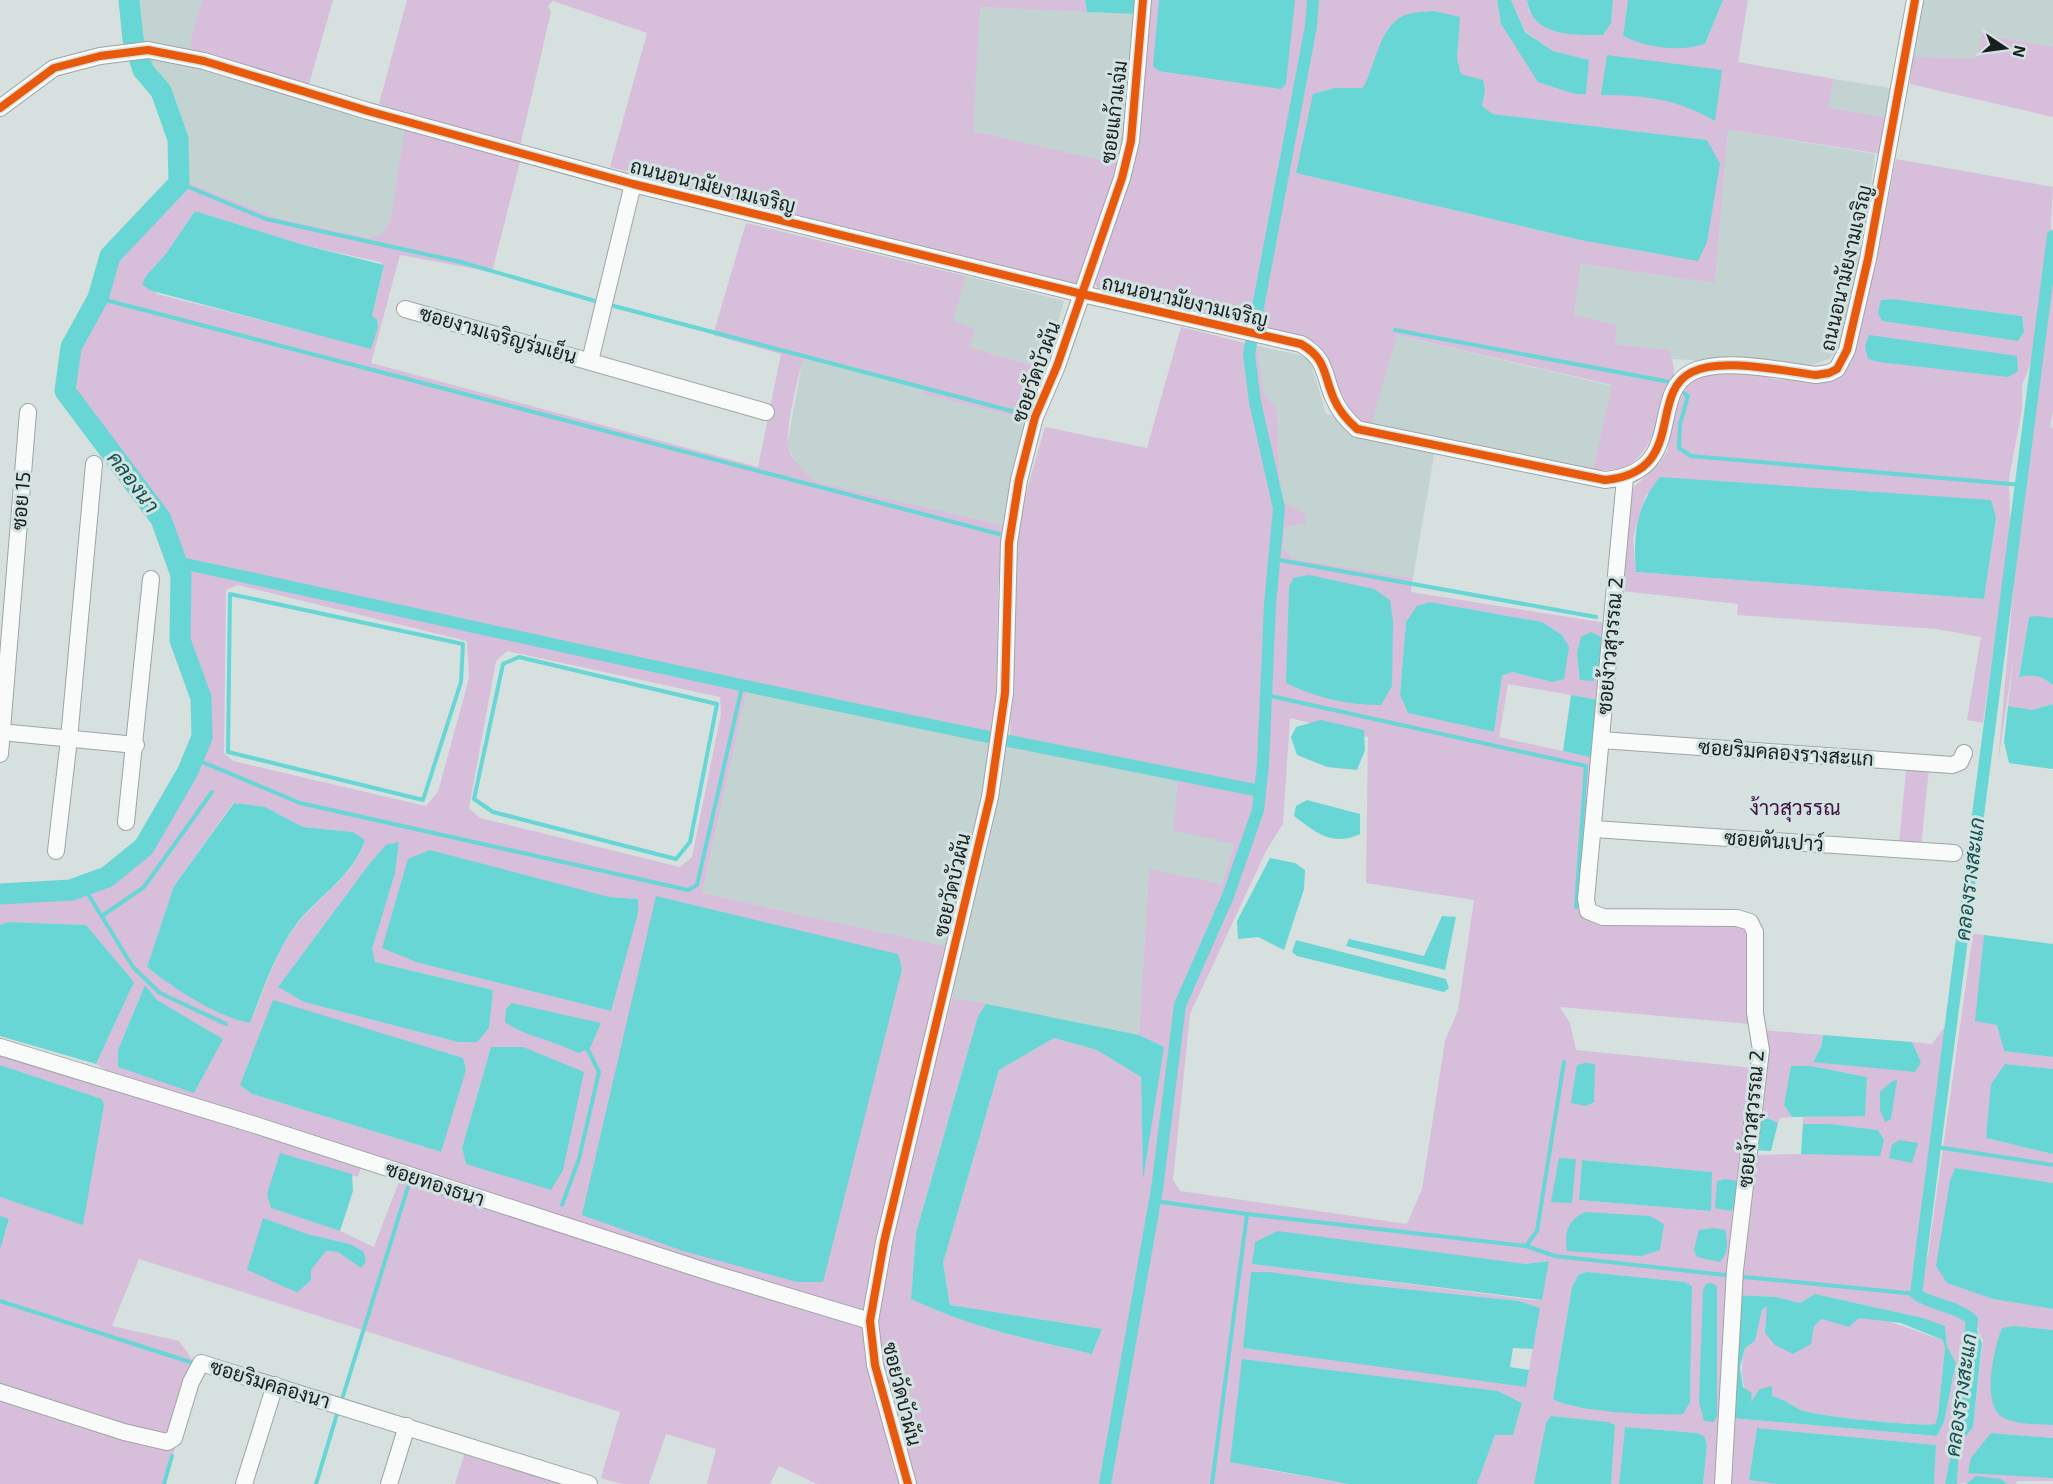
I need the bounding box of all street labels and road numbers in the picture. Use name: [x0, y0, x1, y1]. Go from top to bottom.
street label: ซอยแก้วแจ่ม: [1095, 59, 1131, 165]
street label: ถนนอนามัยงามเจริญ: [628, 153, 798, 218]
street label: ถนนอนามัยงามเจริญ: [1814, 182, 1877, 353]
street label: ถนนอนามัยงามเจริญ: [1100, 269, 1271, 332]
street label: ซอยงามเจริญร่มเย็น: [417, 298, 580, 369]
street label: ซอยวัดบัวผัน: [1006, 318, 1064, 426]
street label: ซอย 15: [5, 471, 35, 531]
street label: ซอยง้าวสุวรรณ 2: [1591, 576, 1630, 716]
street label: ซอยริมคลองรางสะแก: [1698, 734, 1875, 770]
street label: ซอยตันเปาว์: [1724, 824, 1825, 855]
street label: ซอยวัดบัวผัน: [927, 830, 975, 939]
street label: ซอยง้าวสุวรรณ 2: [1732, 1049, 1771, 1189]
street label: ซอยทองธนา: [383, 1156, 488, 1210]
street label: ซอยวัดบัวผัน: [879, 1339, 927, 1448]
street label: ซอยริมคลองนา: [207, 1353, 333, 1413]

